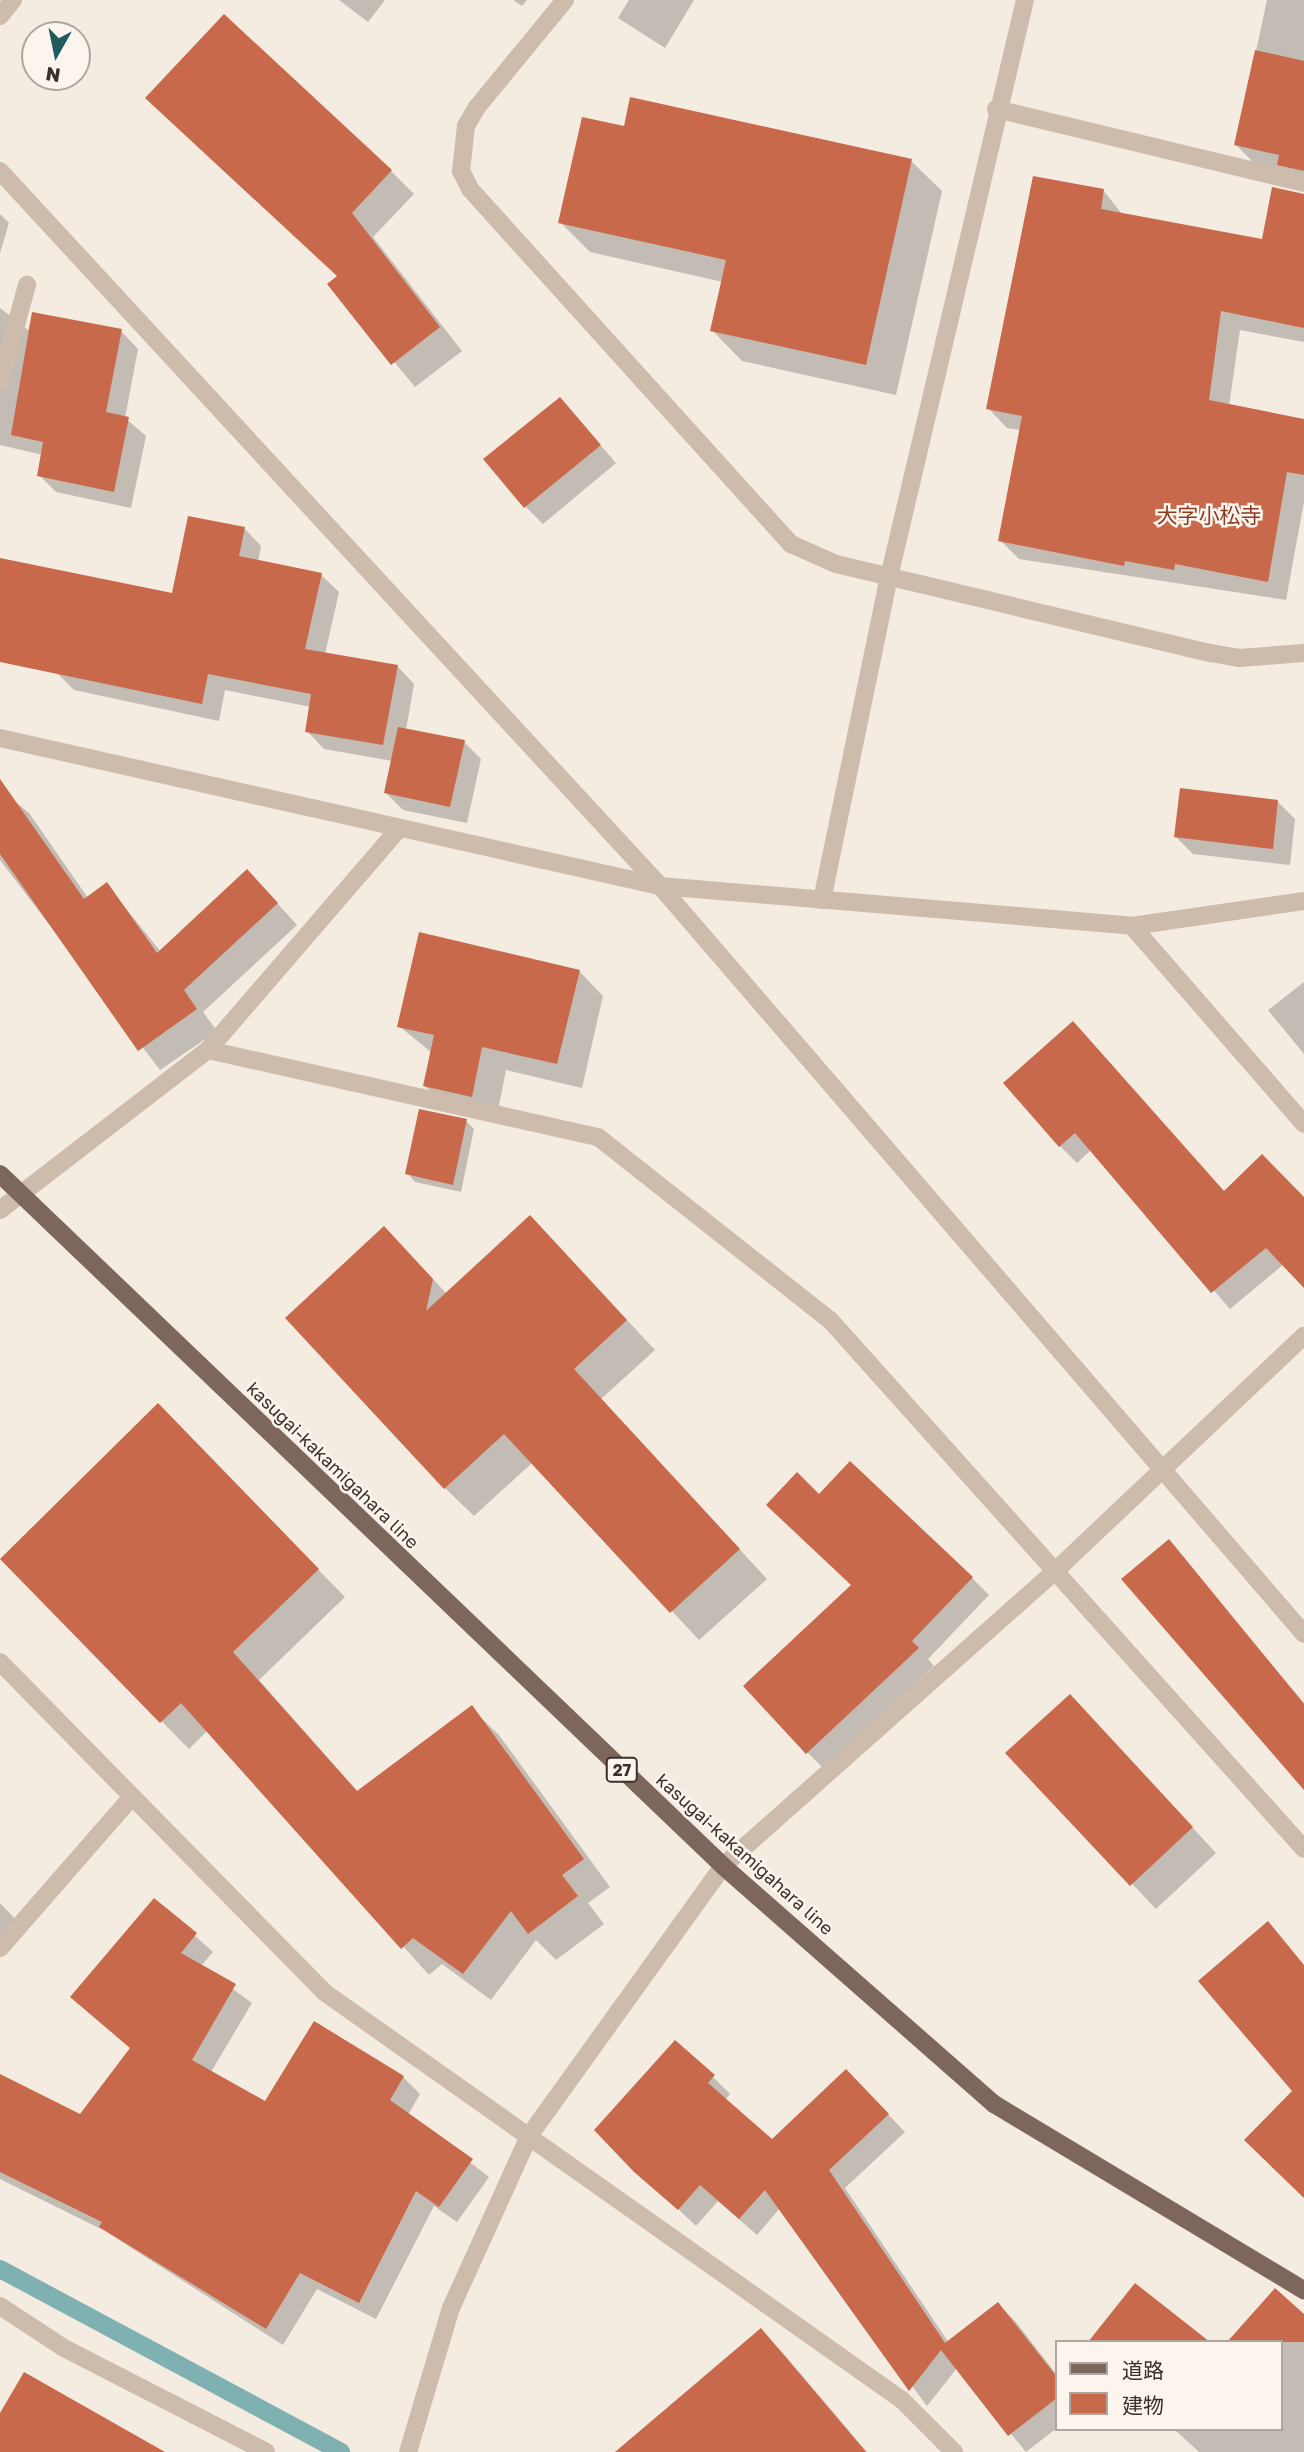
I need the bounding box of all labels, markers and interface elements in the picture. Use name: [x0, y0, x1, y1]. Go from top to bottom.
north arrow: [21, 21, 91, 91]
text: N: [44, 63, 62, 88]
district label: 大字小松寺: [1157, 502, 1261, 528]
street label: kasugai-kakamigahara line: [243, 1377, 423, 1553]
road number: 27: [604, 1758, 640, 1782]
street label: kasugai-kakamigahara line: [652, 1769, 838, 1939]
legend: [1056, 2340, 1283, 2431]
text: 道路: [1122, 2357, 1164, 2383]
text: 建物: [1122, 2392, 1164, 2418]

